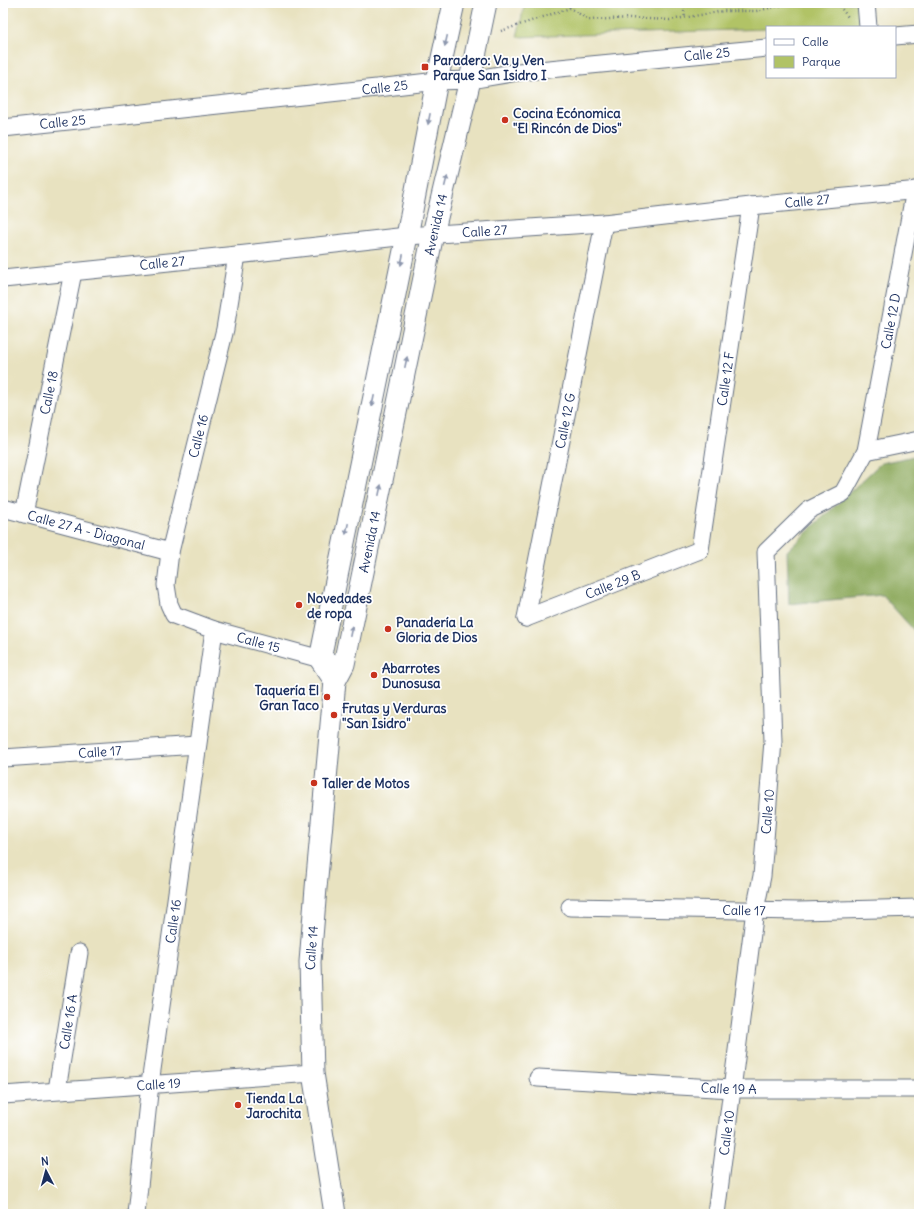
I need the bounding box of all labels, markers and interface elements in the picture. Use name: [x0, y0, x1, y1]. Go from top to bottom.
legend: [766, 26, 896, 78]
text: Calle: [802, 34, 829, 49]
one-way arrow: [442, 35, 448, 47]
street label: Calle 25: [683, 44, 731, 65]
place label: Paradero: Va y Ven Parque San Isidro I: [433, 52, 547, 84]
text: Parque: [802, 54, 841, 69]
marker: Paradero: Va y Ven Parque San Isidro I: [420, 62, 430, 72]
street label: Calle 25: [361, 76, 409, 99]
place label: Cocina Ecónomica "El Rincón de Dios": [513, 105, 622, 137]
street label: Calle 25: [39, 111, 87, 133]
one-way arrow: [426, 113, 432, 125]
marker: Cocina Ecónomica "El Rincón de Dios": [500, 115, 510, 125]
one-way arrow: [443, 175, 449, 187]
street label: Calle 27: [784, 190, 831, 212]
street label: Avenida 14: [421, 192, 451, 257]
street label: Calle 27: [461, 221, 508, 241]
street label: Calle 27: [139, 252, 186, 274]
one-way arrow: [399, 254, 405, 267]
street label: Calle 12 D: [877, 292, 904, 350]
street label: Calle 12 F: [713, 350, 738, 407]
one-way arrow: [404, 356, 410, 369]
street label: Calle 18: [36, 369, 62, 416]
street label: Calle 12 G: [552, 391, 579, 450]
one-way arrow: [370, 395, 376, 408]
street label: Calle 16: [185, 412, 212, 460]
one-way arrow: [377, 484, 383, 496]
street label: Calle 27 A - Diagonal: [26, 507, 147, 554]
street label: Avenida 14: [355, 509, 385, 574]
one-way arrow: [344, 523, 350, 535]
street label: Calle 29 B: [583, 566, 643, 603]
place label: Novedades de ropa: [307, 590, 372, 622]
marker: Novedades de ropa: [294, 600, 304, 610]
place label: Panadería La Gloria de Dios: [396, 614, 477, 646]
marker: Panadería La Gloria de Dios: [383, 624, 393, 634]
one-way arrow: [348, 625, 354, 637]
street label: Calle 15: [235, 629, 282, 657]
place label: Abarrotes Dunosusa: [382, 660, 441, 692]
marker: Abarrotes Dunosusa: [369, 670, 379, 680]
place label: Taquería El Gran Taco: [255, 682, 319, 714]
marker: Taquería El Gran Taco: [322, 692, 332, 702]
place label: Frutas y Verduras "San Isidro": [342, 700, 447, 732]
marker: Frutas y Verduras "San Isidro": [329, 710, 339, 720]
street label: Calle 17: [78, 742, 123, 762]
place label: Taller de Motos: [322, 775, 410, 792]
marker: Taller de Motos: [309, 778, 319, 788]
street label: Calle 10: [757, 788, 778, 835]
street label: Calle 16: [162, 898, 185, 945]
street label: Calle 17: [722, 902, 766, 919]
street label: Calle 14: [302, 925, 322, 970]
street label: Calle 16 A: [56, 993, 81, 1051]
street label: Calle 19: [136, 1074, 181, 1095]
street label: Calle 19 A: [700, 1079, 757, 1098]
place label: Tienda La Jarochita: [246, 1090, 303, 1122]
marker: Tienda La Jarochita: [233, 1100, 243, 1110]
street label: Calle 10: [716, 1109, 738, 1156]
north arrow: [26, 1151, 66, 1191]
text: N: [40, 1154, 49, 1168]

